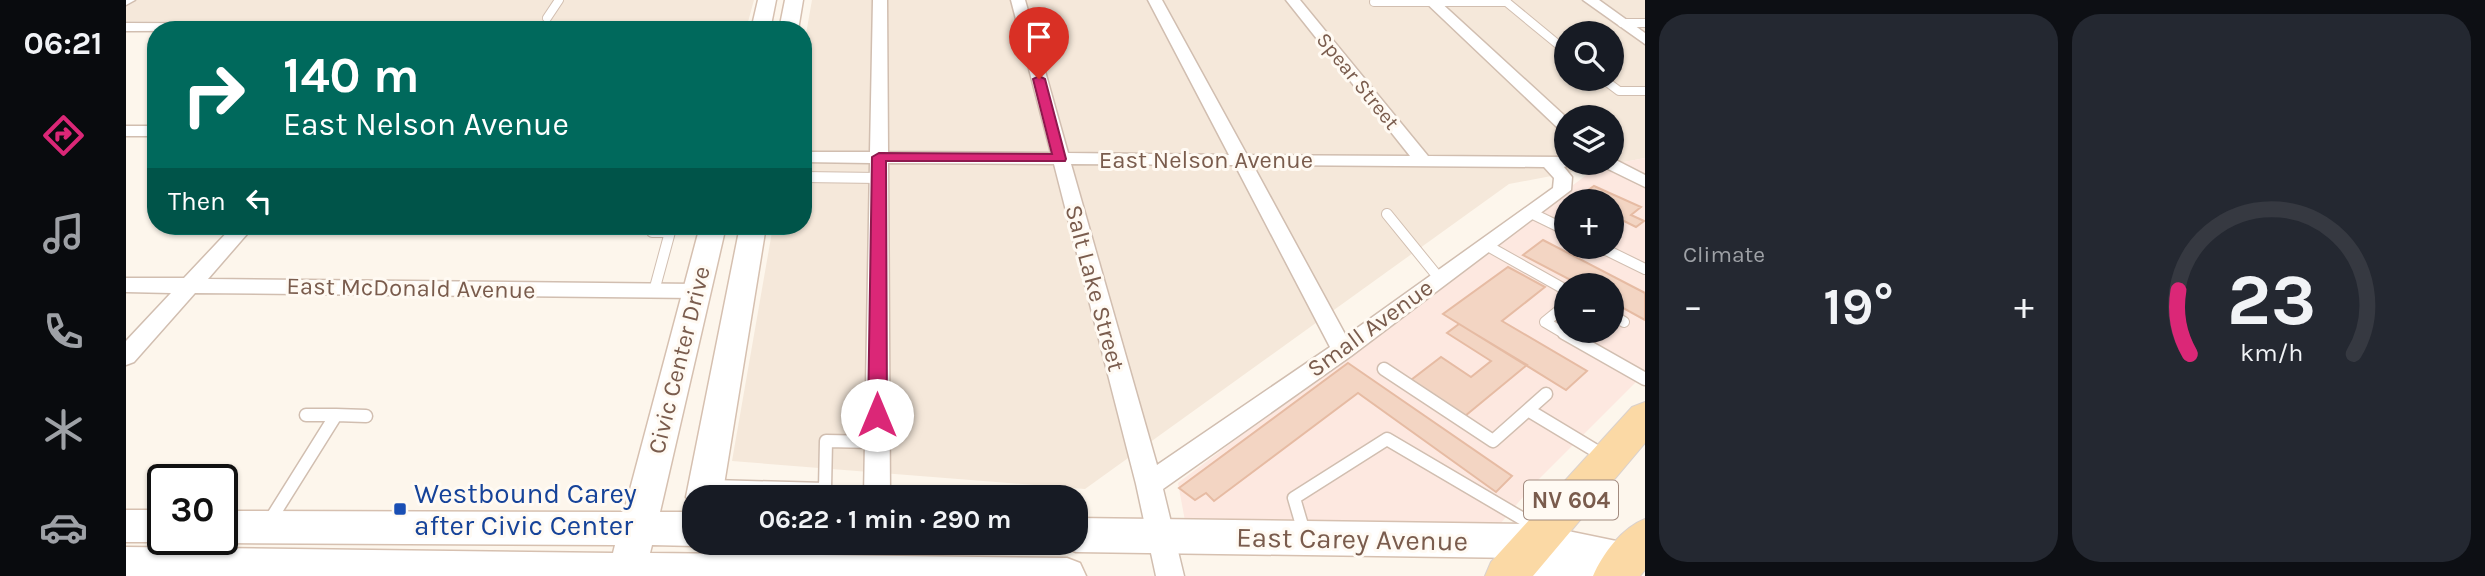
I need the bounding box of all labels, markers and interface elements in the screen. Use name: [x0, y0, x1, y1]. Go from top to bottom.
pin: [1009, 7, 1069, 79]
icon: arrive: [1020, 18, 1058, 56]
map controls: [1554, 21, 1624, 343]
button: search: [1554, 21, 1624, 91]
text: 06:21: [23, 25, 103, 62]
street label: Spear Street: [1312, 28, 1404, 134]
text: 140 m: [283, 47, 420, 104]
icon: right: [168, 49, 259, 140]
button: layers: [1554, 105, 1624, 175]
text: East Nelson Avenue: [283, 106, 569, 143]
icon: directions: [39, 111, 88, 160]
street label: East Nelson Avenue: [1099, 146, 1313, 174]
icon: left: [240, 182, 278, 220]
text: Then: [168, 186, 226, 217]
button: +: [1554, 189, 1624, 259]
street label: Salt Lake Street: [1059, 202, 1131, 374]
icon: music: [39, 209, 88, 258]
text: Climate: [1683, 241, 1765, 268]
text: 23: [2227, 257, 2316, 342]
street label: Civic Center Drive: [642, 263, 716, 457]
street label: East McDonald Avenue: [286, 272, 536, 304]
street label: Small Avenue: [1302, 273, 1438, 383]
button: −: [1554, 273, 1624, 343]
text: 19°: [1823, 276, 1894, 337]
text: −: [1683, 284, 1703, 329]
text: +: [2014, 284, 2034, 329]
icon: phone: [39, 307, 88, 356]
text: km/h: [2240, 338, 2303, 367]
position arrow: [840, 378, 914, 452]
icon: climate: [39, 405, 88, 454]
speed limit sign: 30: [147, 464, 238, 555]
place label: Westbound Carey after Civic Center: [414, 477, 637, 542]
road number: NV 604: [1524, 480, 1618, 520]
marker: Westbound Carey after Civic Center: [392, 501, 408, 517]
icon: car: [39, 503, 88, 552]
text: 06:22 · 1 min · 290 m: [759, 504, 1011, 535]
street label: East Carey Avenue: [1236, 520, 1468, 558]

